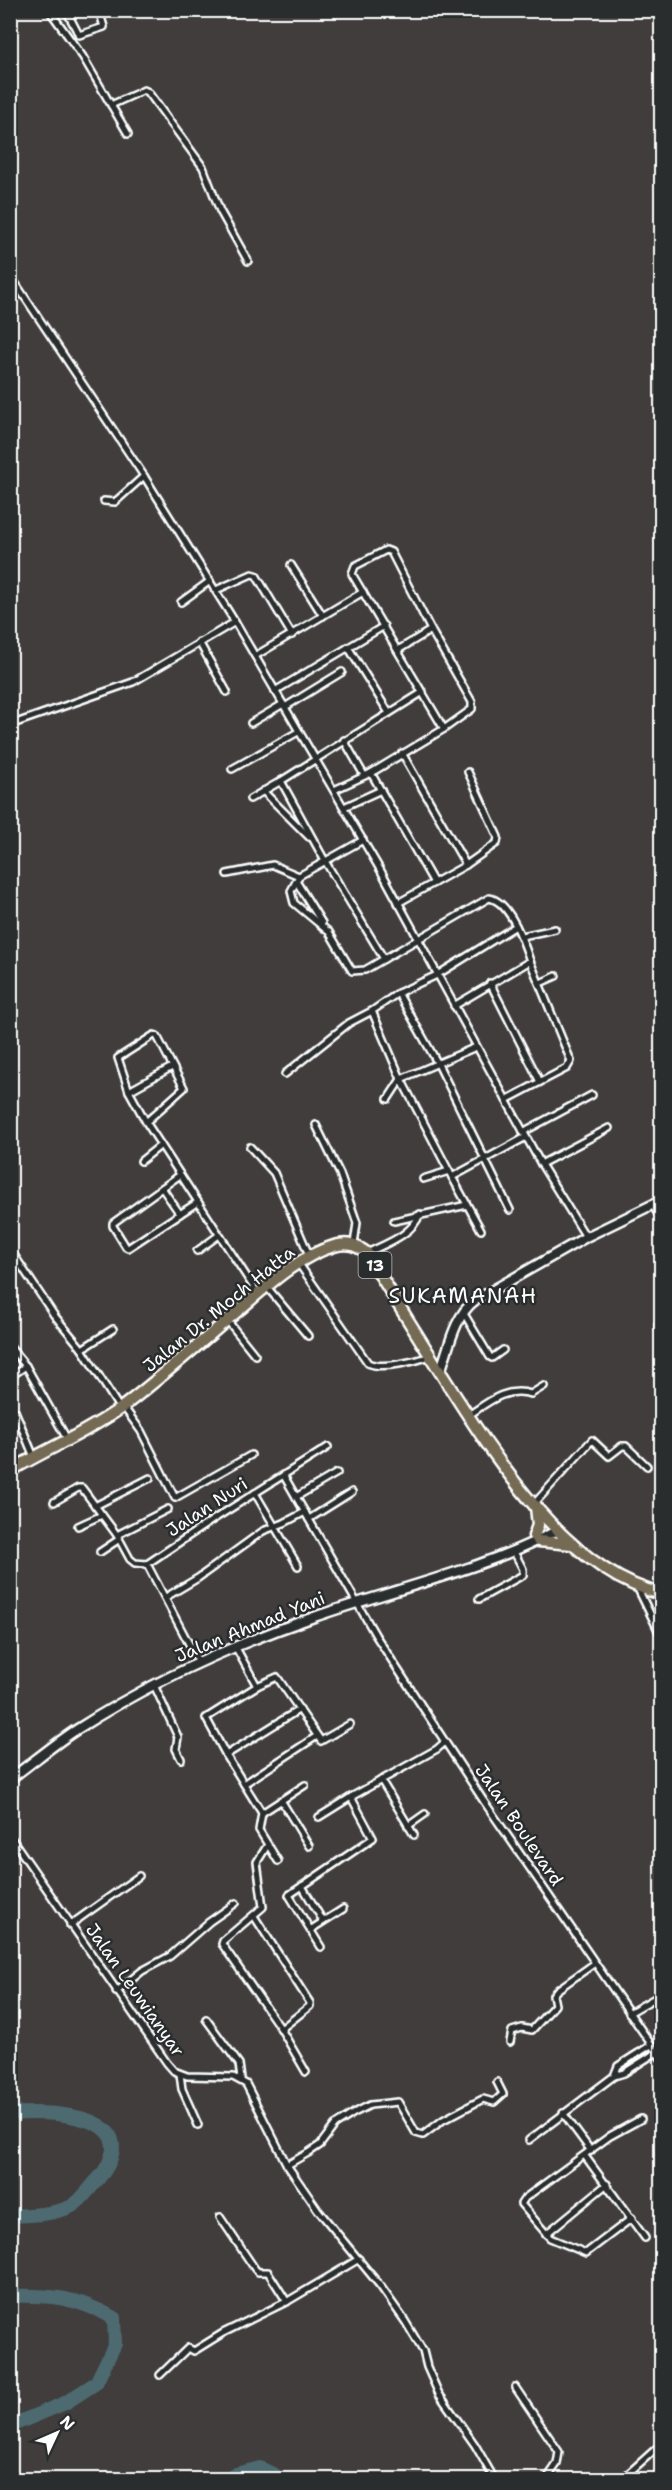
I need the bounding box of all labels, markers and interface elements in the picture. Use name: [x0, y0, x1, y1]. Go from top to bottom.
street label: Jalan Dr. Moch Hatta: [138, 1240, 300, 1378]
road number: 13: [358, 1252, 392, 1278]
district label: SUKAMANAH: [388, 1282, 538, 1310]
street label: Jalan Nuri: [162, 1472, 252, 1542]
street label: Jalan Ahmad Yani: [172, 1586, 328, 1668]
street label: Jalan Boulevard: [469, 1759, 569, 1891]
street label: Jalan Leuwianyar: [80, 1919, 190, 2061]
north arrow: [27, 2403, 87, 2463]
text: N: [55, 2411, 79, 2435]

